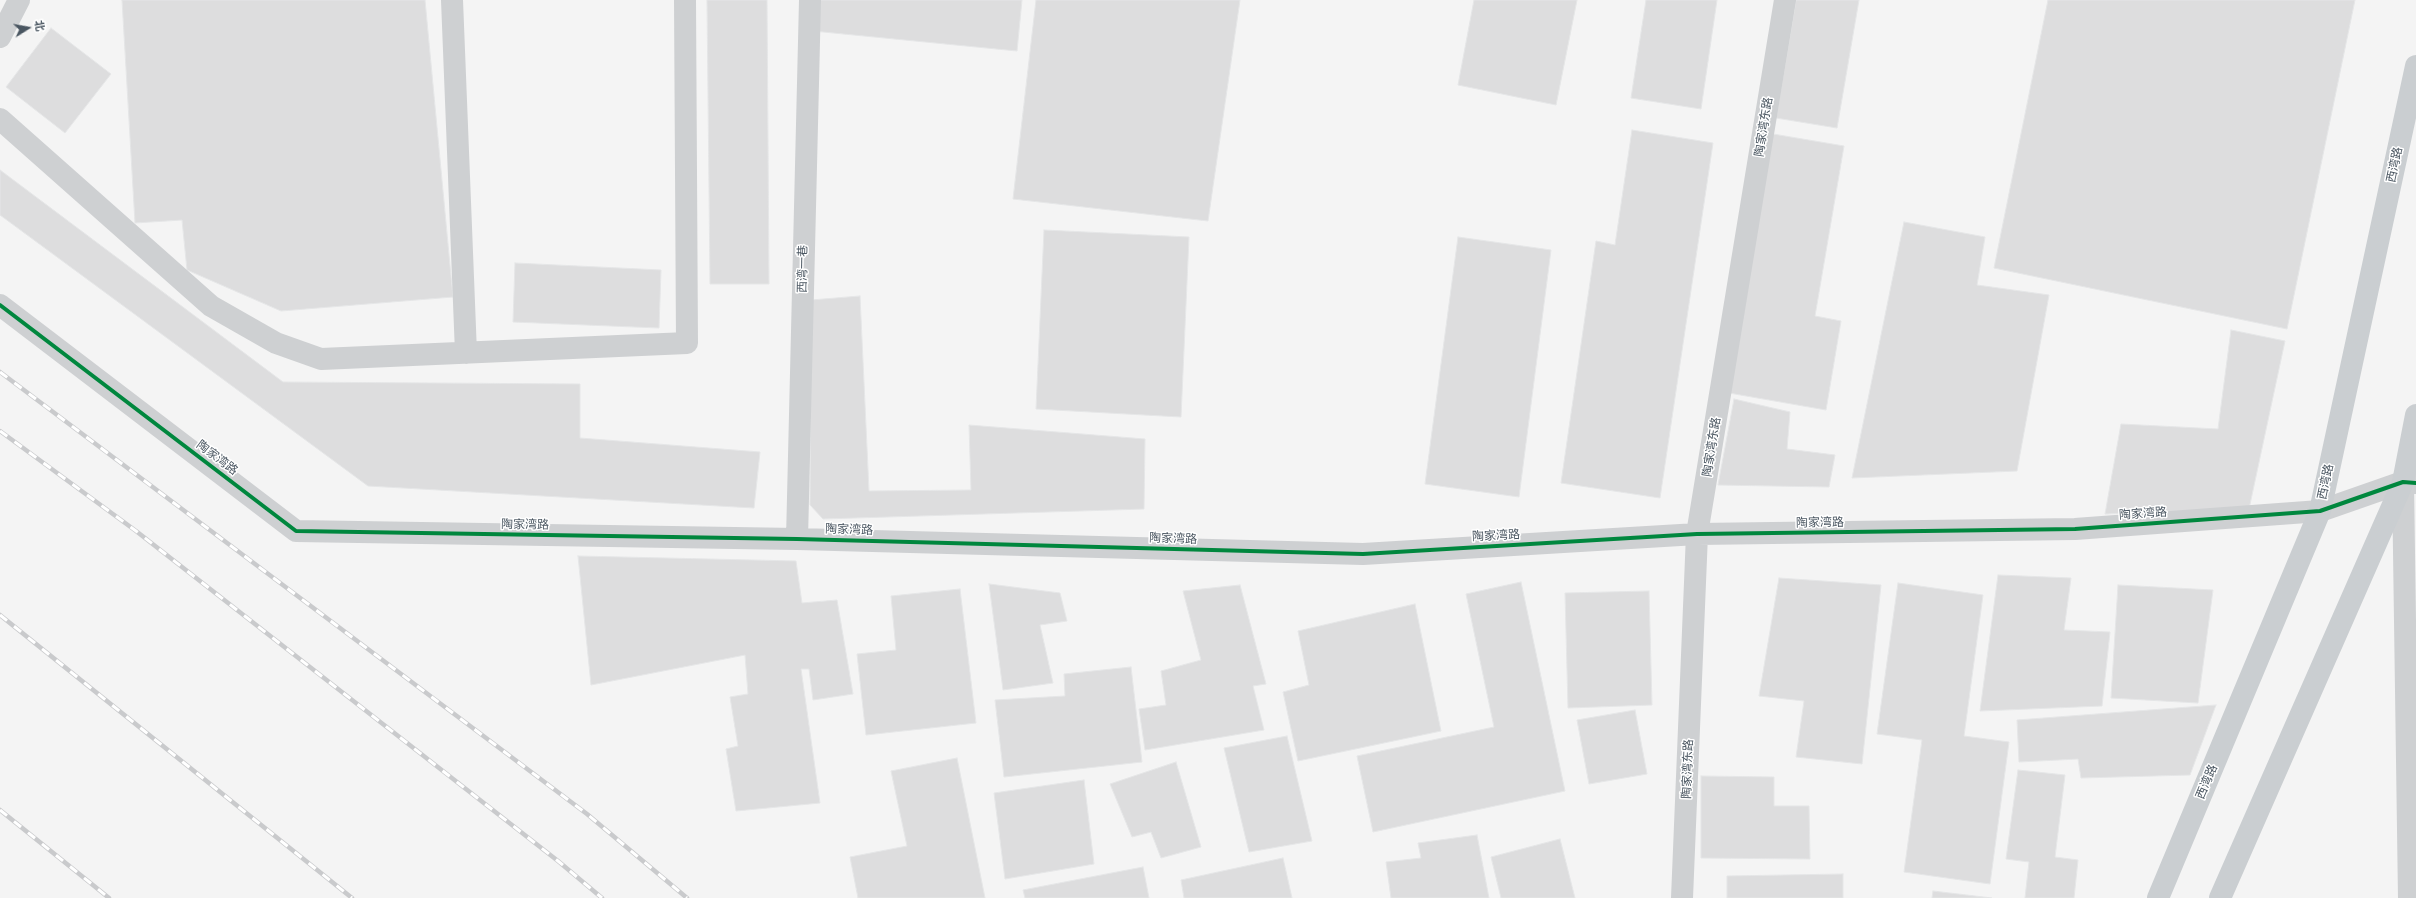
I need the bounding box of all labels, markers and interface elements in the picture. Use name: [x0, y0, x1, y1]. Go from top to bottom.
north arrow: [8, 8, 48, 48]
text: 北: [32, 19, 49, 32]
street label: 陶家湾东路: [1752, 96, 1776, 158]
street label: 西湾路: [2384, 146, 2406, 184]
street label: 西湾一巷: [795, 245, 811, 293]
street label: 陶家湾东路: [1700, 416, 1724, 478]
street label: 陶家湾路: [193, 438, 241, 478]
street label: 西湾路: [2315, 463, 2337, 501]
street label: 陶家湾路: [2119, 505, 2167, 523]
street label: 陶家湾路: [1796, 515, 1844, 531]
street label: 陶家湾路: [501, 517, 549, 533]
street label: 陶家湾路: [825, 522, 873, 538]
street label: 陶家湾路: [1472, 528, 1520, 544]
street label: 陶家湾路: [1149, 531, 1197, 547]
street label: 陶家湾东路: [1680, 739, 1696, 799]
street label: 西湾路: [2193, 763, 2221, 801]

